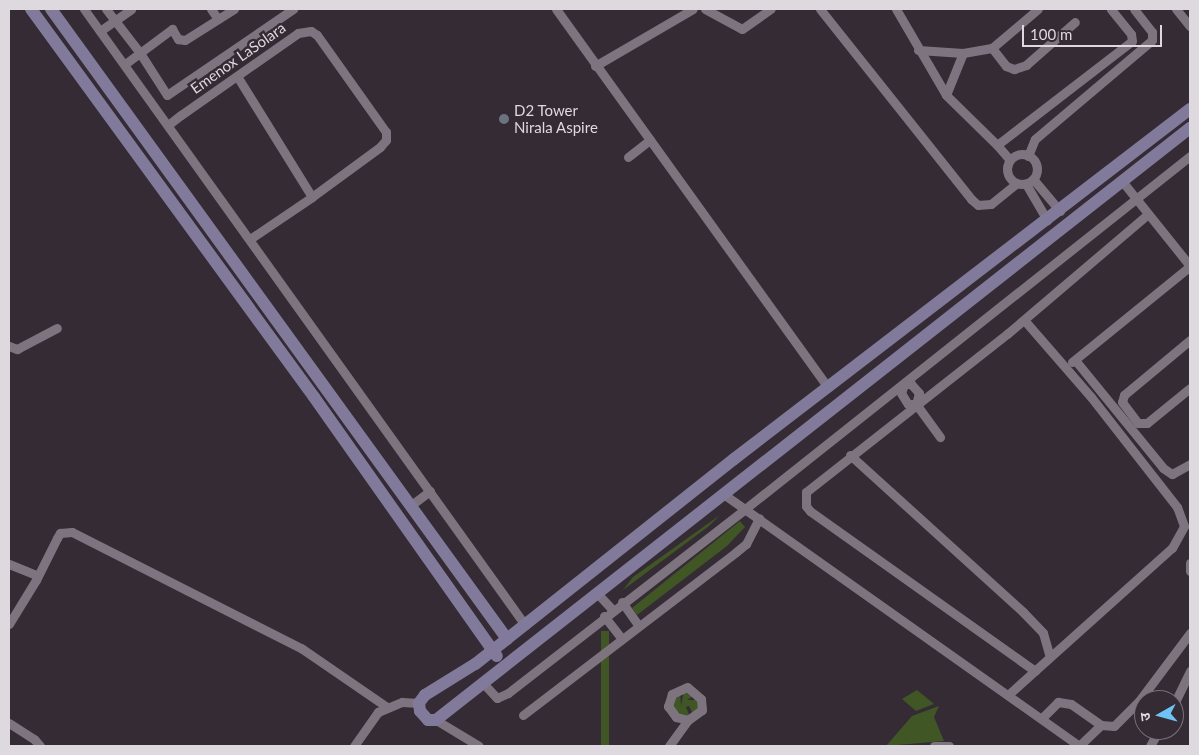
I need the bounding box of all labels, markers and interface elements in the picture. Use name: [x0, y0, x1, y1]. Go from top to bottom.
scale bar: [1024, 15, 1164, 47]
street label: Emenox LaSolara: [187, 19, 289, 97]
text: 100 m: [1030, 25, 1072, 43]
place label: D2 Tower Nirala Aspire: [514, 101, 598, 136]
marker: D2 Tower Nirala Aspire: [498, 113, 510, 125]
north arrow: [1134, 690, 1184, 740]
text: उ: [1136, 712, 1154, 722]

